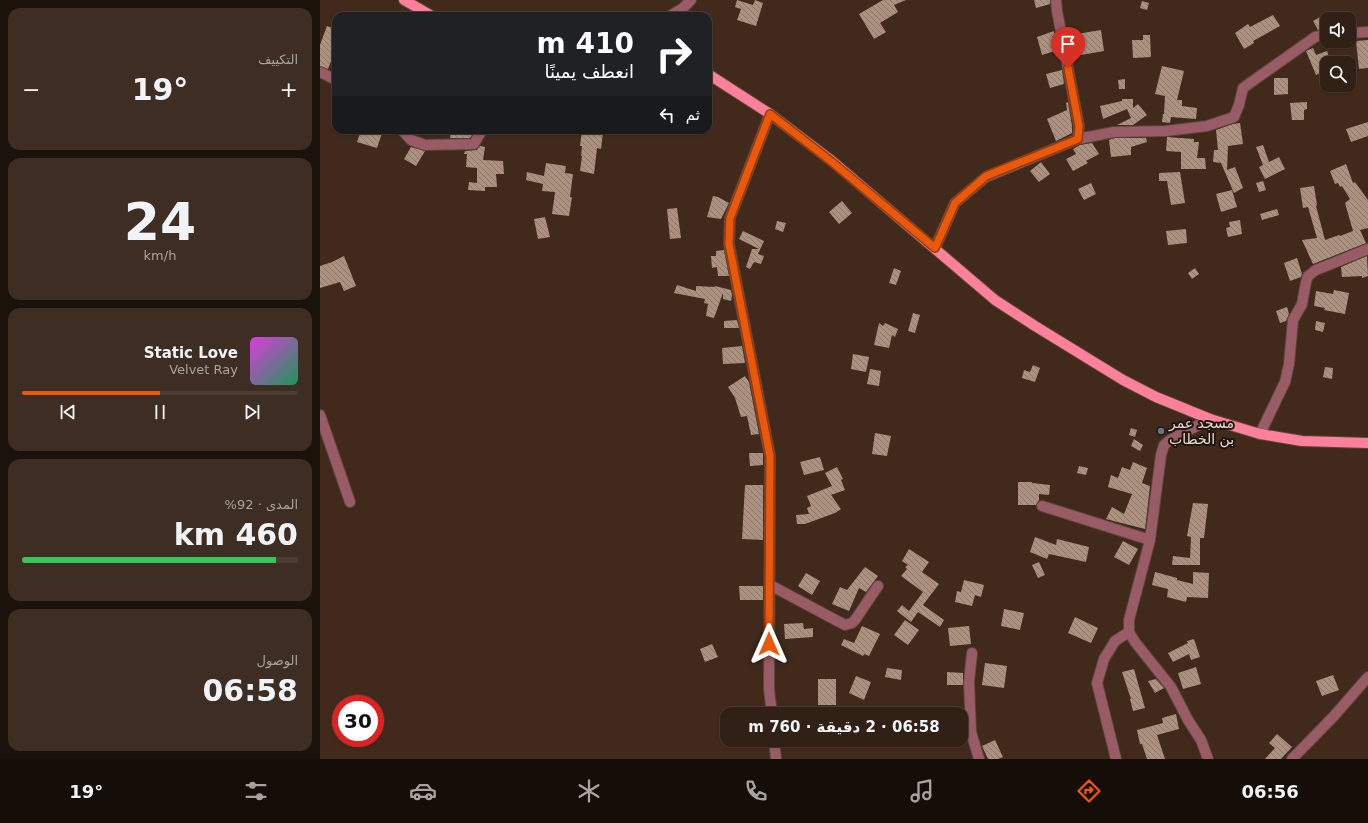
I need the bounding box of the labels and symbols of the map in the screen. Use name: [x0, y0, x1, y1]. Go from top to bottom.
pin: [1051, 27, 1085, 68]
place label: مسجد عمر بن الخطاب: [1168, 415, 1234, 448]
marker: مسجد عمر بن الخطاب: [1156, 426, 1166, 436]
position arrow: [748, 623, 790, 665]
speed limit sign: 30: [332, 695, 384, 747]

